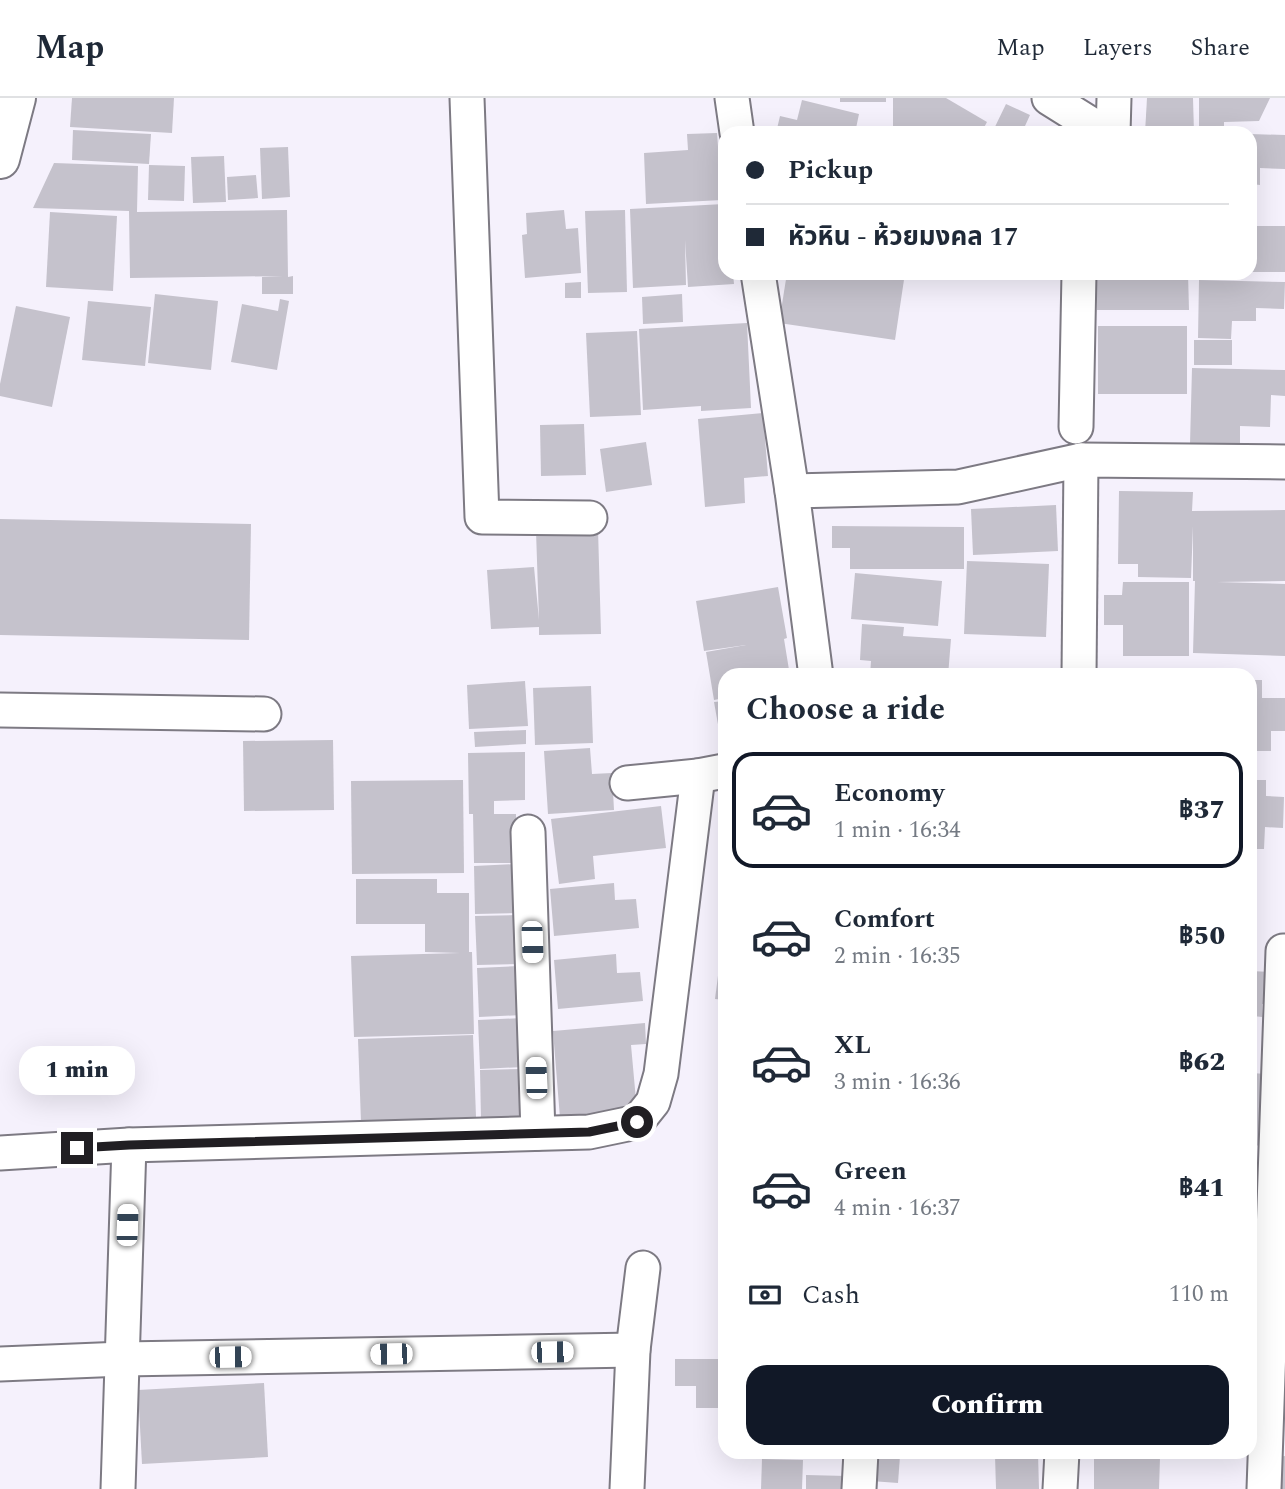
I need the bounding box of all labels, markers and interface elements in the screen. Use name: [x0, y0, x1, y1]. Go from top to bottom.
text: Map: [35, 23, 104, 73]
text: Map: [996, 30, 1045, 66]
text: Layers: [1083, 30, 1153, 66]
text: Share: [1191, 30, 1250, 66]
text: Pickup: [788, 150, 873, 190]
text: หัวหิน - ห้วยมงคล 17: [788, 217, 1019, 257]
text: Choose a ride: [746, 685, 945, 734]
text: Economy: [834, 773, 944, 813]
icon: car: [750, 779, 813, 842]
text: ฿37: [1179, 790, 1225, 830]
text: 1 min · 16:34: [834, 813, 961, 848]
text: Comfort: [834, 899, 935, 939]
icon: car: [750, 905, 813, 968]
text: ฿50: [1179, 916, 1225, 956]
car: [521, 921, 544, 963]
text: 2 min · 16:35: [834, 939, 961, 974]
text: XL: [834, 1025, 871, 1065]
icon: car: [750, 1031, 813, 1094]
text: ฿62: [1179, 1042, 1225, 1082]
callout: 1 min: [19, 1046, 135, 1096]
text: 1 min: [45, 1053, 109, 1088]
car: [525, 1057, 548, 1099]
text: 3 min · 16:36: [834, 1065, 961, 1100]
route start: [621, 1106, 653, 1138]
route end: [61, 1132, 93, 1164]
text: Green: [834, 1151, 907, 1191]
icon: car: [750, 1157, 813, 1220]
text: ฿41: [1179, 1168, 1225, 1208]
text: 4 min · 16:37: [834, 1191, 961, 1226]
car: [116, 1204, 139, 1246]
text: Cash: [802, 1275, 860, 1315]
icon: cash: [746, 1276, 784, 1314]
text: 110 m: [1169, 1277, 1229, 1312]
car: [531, 1341, 574, 1363]
car: [370, 1343, 413, 1365]
car: [209, 1346, 252, 1368]
button: Confirm: [746, 1365, 1229, 1445]

